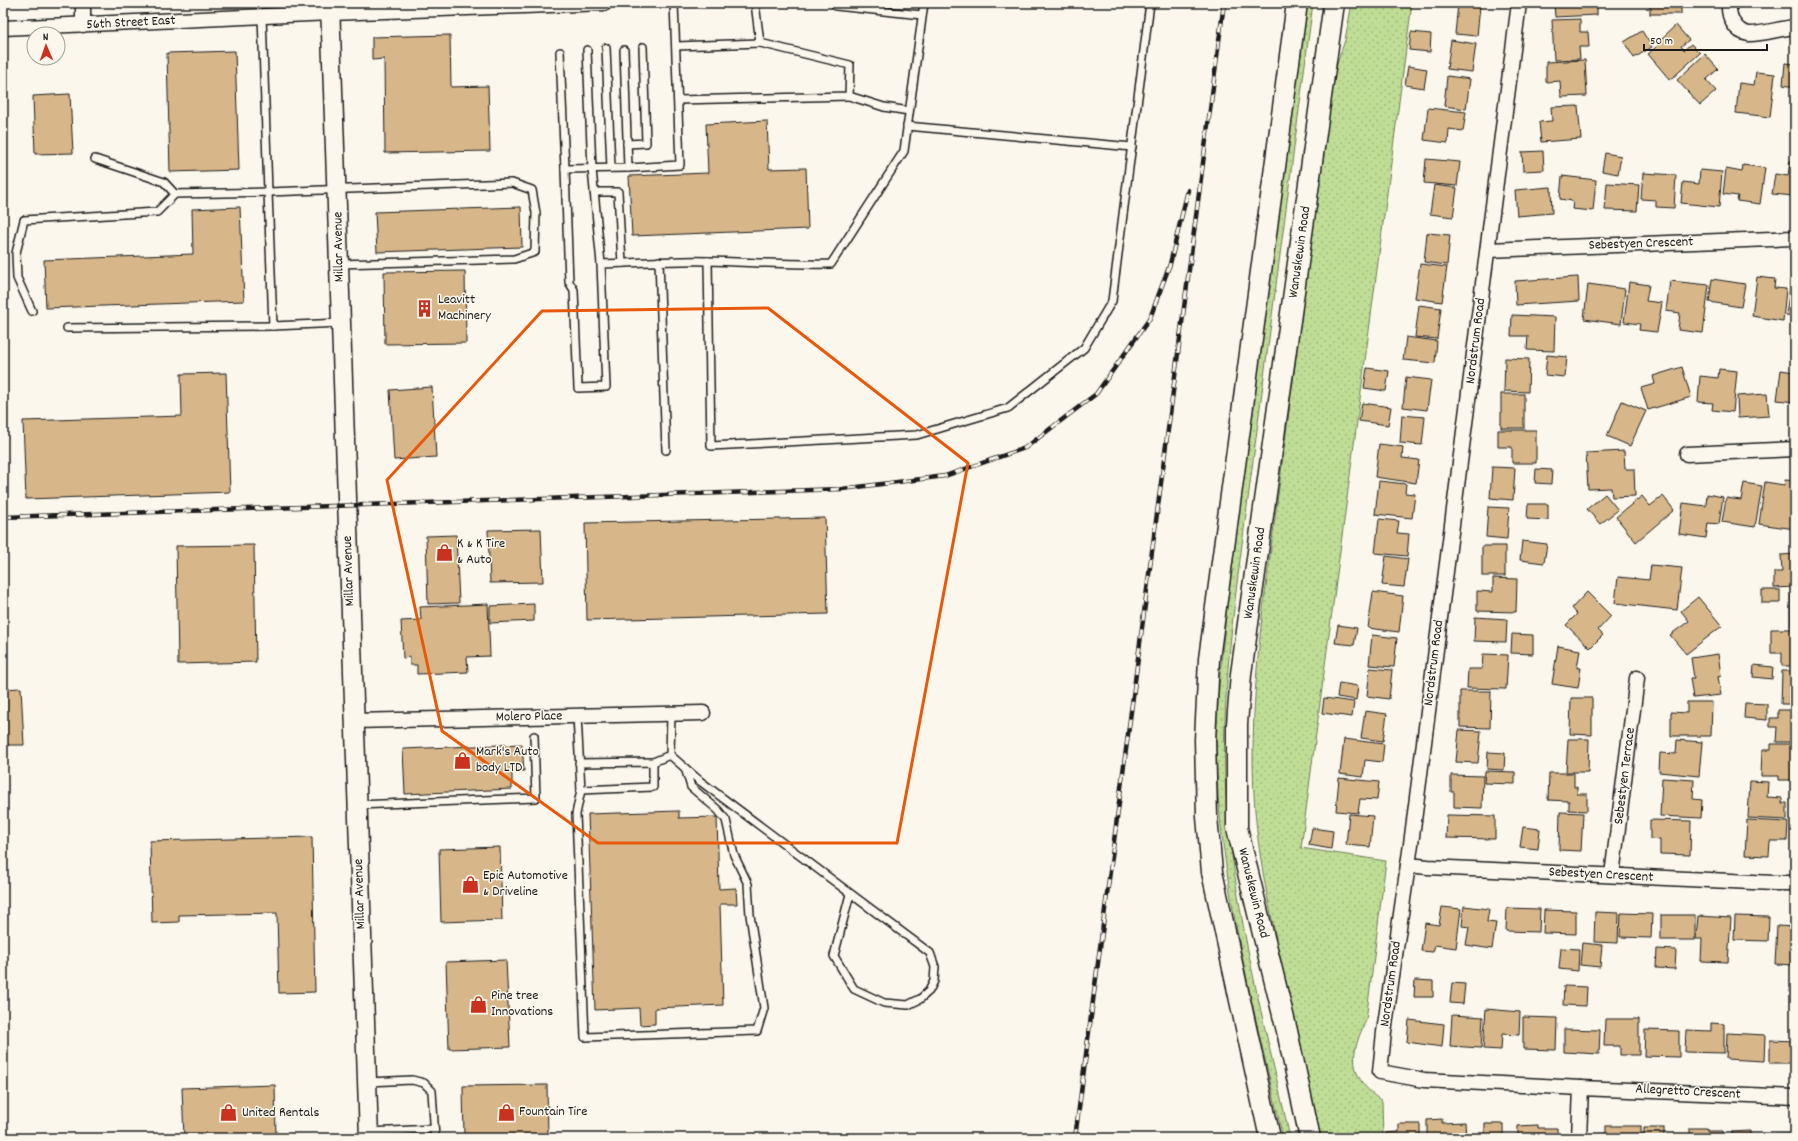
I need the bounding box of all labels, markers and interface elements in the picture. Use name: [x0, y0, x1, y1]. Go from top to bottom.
street label: 56th Street East: [86, 11, 176, 35]
north arrow: [26, 26, 66, 66]
scale bar: [1644, 26, 1767, 52]
text: N: [43, 30, 49, 46]
text: 50 m: [1650, 33, 1673, 50]
street label: Wanuskewin Road: [1284, 205, 1316, 299]
street label: Millar Avenue: [328, 211, 350, 283]
street label: Sebestyen Crescent: [1588, 232, 1694, 256]
place label: Leavitt Machinery: [438, 290, 491, 326]
street label: Nordstrum Road: [1461, 297, 1491, 385]
building icon: Leavitt Machinery: [415, 298, 435, 318]
street label: Wanuskewin Road: [1239, 526, 1271, 620]
place label: K & K Tire & Auto: [457, 534, 505, 570]
street label: Millar Avenue: [338, 535, 360, 607]
shop icon: K & K Tire & Auto: [434, 542, 454, 562]
street label: Nordstrum Road: [1419, 619, 1449, 707]
street label: Molero Place: [496, 706, 562, 728]
street label: Sebestyen Terrace: [1609, 726, 1641, 826]
place label: Mark's Auto body LTD: [476, 742, 539, 778]
shop icon: Mark's Auto body LTD: [453, 750, 473, 770]
street label: Wanuskewin Road: [1232, 846, 1274, 940]
street label: Millar Avenue: [349, 858, 371, 930]
street label: Sebestyen Crescent: [1548, 862, 1654, 888]
place label: Epic Automotive & Driveline: [483, 866, 568, 902]
shop icon: Epic Automotive & Driveline: [460, 874, 480, 894]
street label: Nordstrum Road: [1375, 940, 1407, 1028]
place label: Pine tree Innovations: [491, 986, 553, 1022]
shop icon: Pine tree Innovations: [468, 994, 488, 1014]
street label: Allegretto Crescent: [1635, 1079, 1741, 1105]
shop icon: Fountain Tire: [496, 1102, 516, 1122]
place label: Fountain Tire: [519, 1102, 587, 1122]
shop icon: United Rentals: [219, 1103, 239, 1123]
place label: United Rentals: [242, 1103, 319, 1123]

